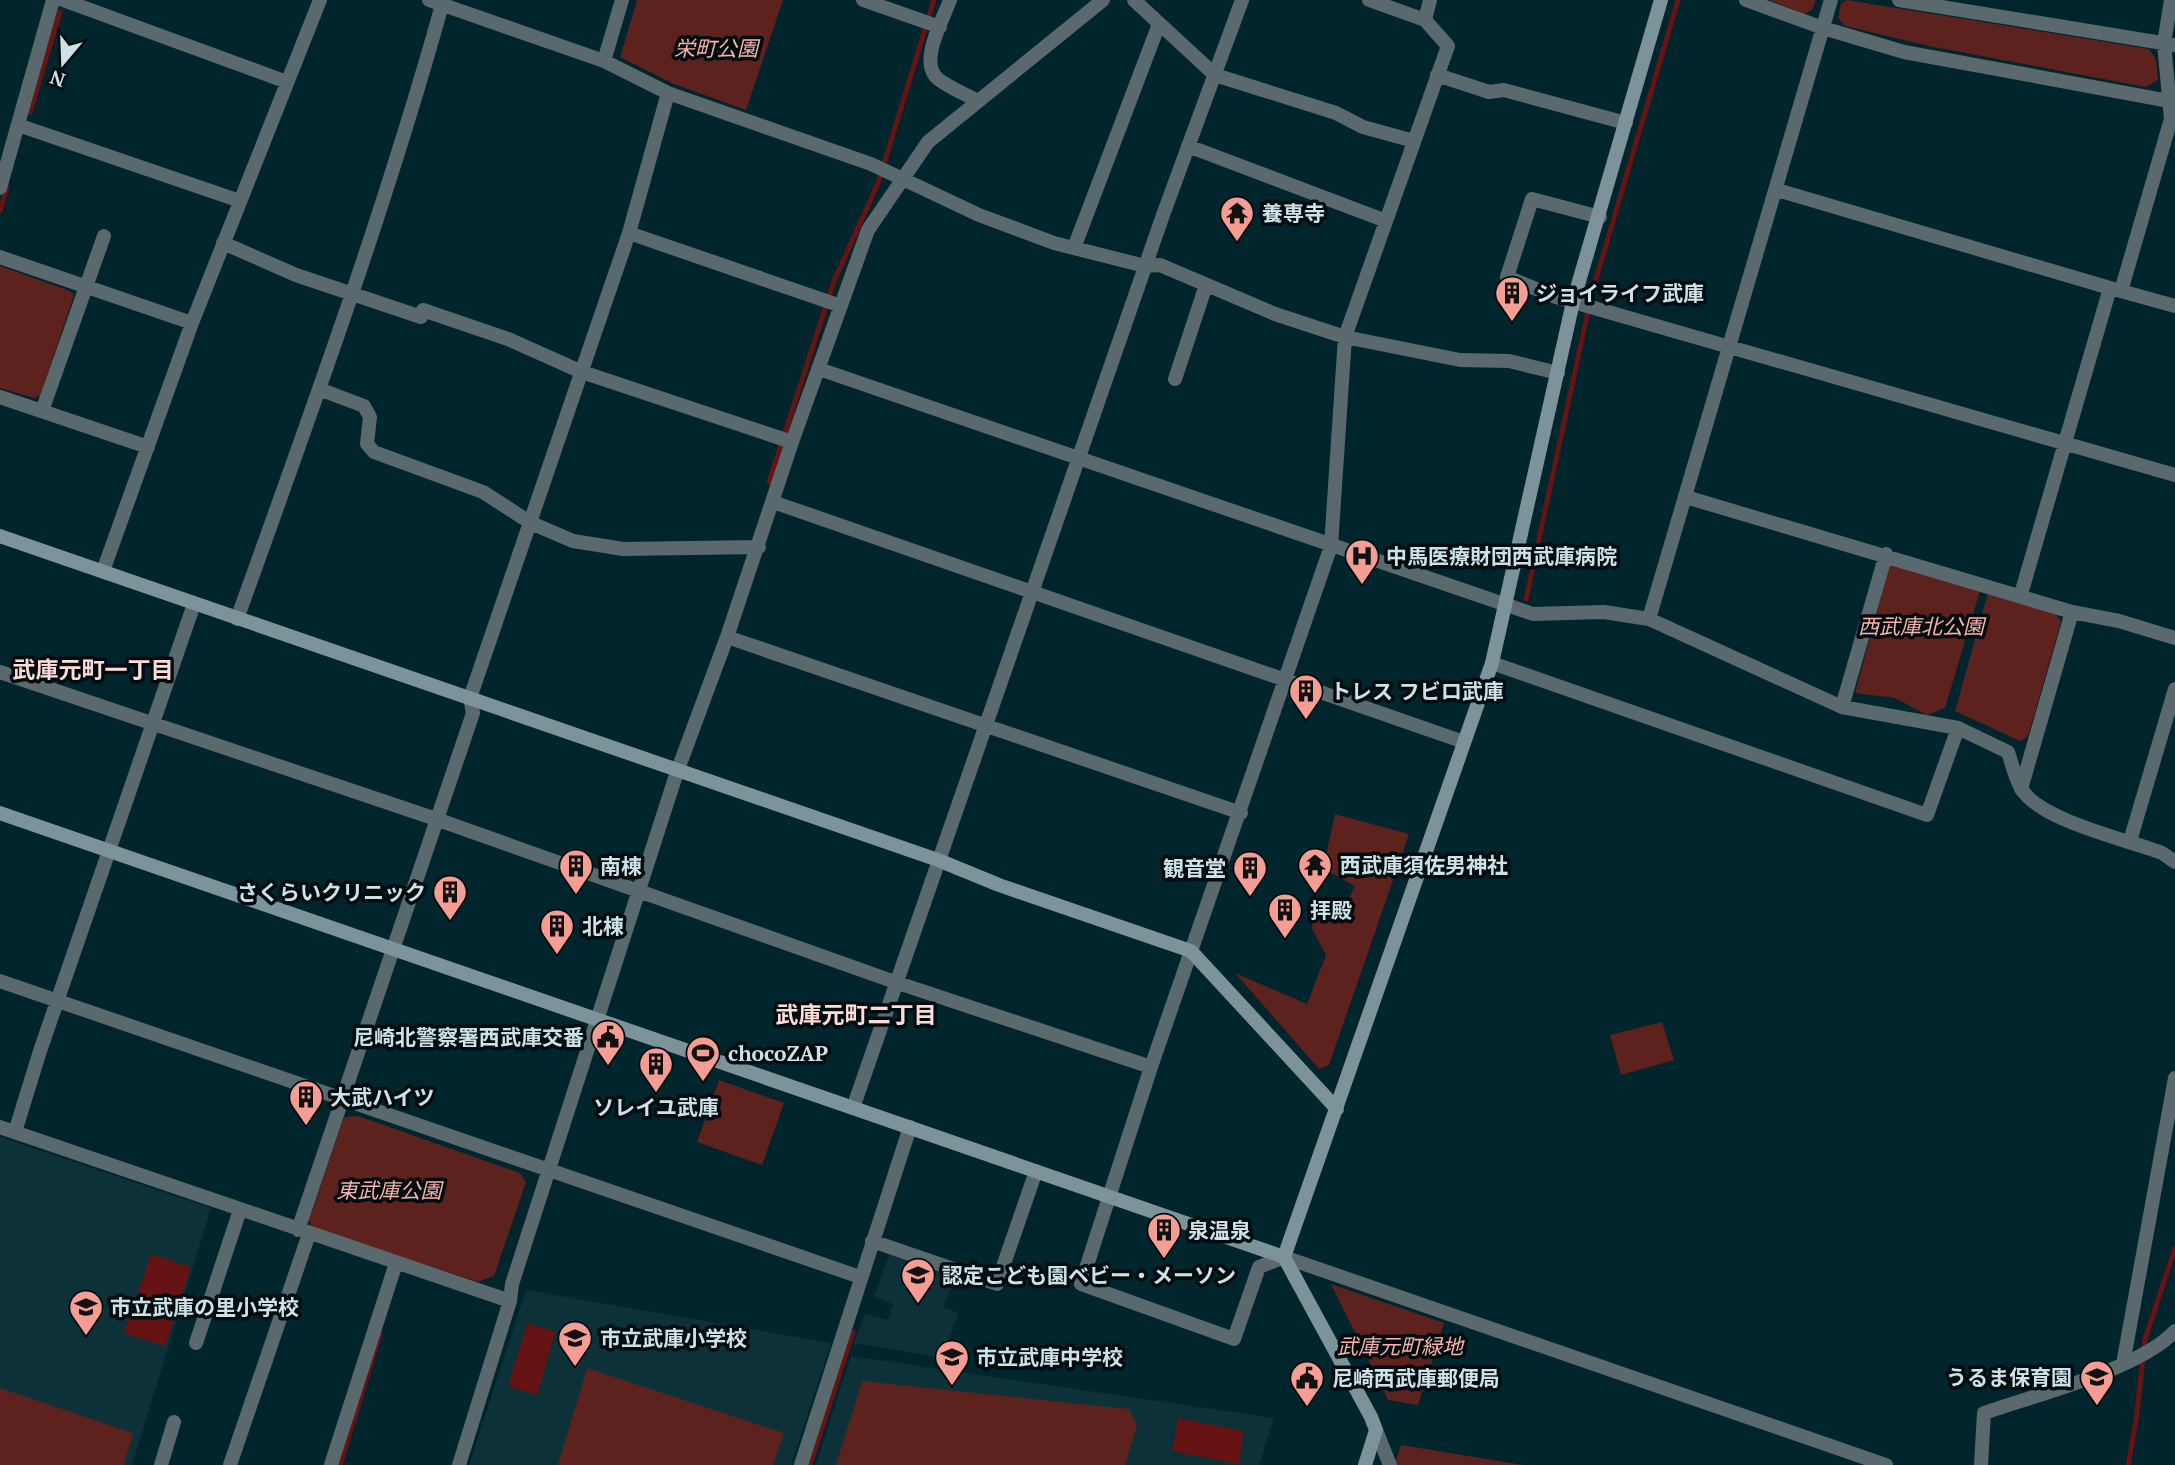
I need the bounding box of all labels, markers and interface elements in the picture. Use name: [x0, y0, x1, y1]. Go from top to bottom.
north arrow: [28, 28, 98, 98]
park label: 栄町公園: [674, 34, 761, 62]
text: N: [46, 65, 68, 94]
temple icon: 養専寺: [1218, 194, 1256, 243]
place label: 養専寺: [1262, 199, 1325, 227]
building icon: ジョイライフ武庫: [1493, 274, 1531, 323]
place label: ジョイライフ武庫: [1536, 279, 1704, 307]
hospital icon: 中馬医療財団西武庫病院: [1343, 537, 1381, 586]
place label: 中馬医療財団西武庫病院: [1386, 542, 1617, 570]
park label: 西武庫北公園: [1858, 612, 1987, 640]
district label: 武庫元町一丁目: [13, 654, 174, 685]
building icon: トレス フビロ武庫: [1287, 672, 1325, 721]
place label: トレス フビロ武庫: [1330, 677, 1504, 705]
temple icon: 西武庫須佐男神社: [1296, 846, 1334, 895]
building icon: 南棟: [557, 847, 595, 896]
building icon: 観音堂: [1231, 849, 1269, 898]
place label: 西武庫須佐男神社: [1340, 851, 1508, 879]
place label: 南棟: [600, 852, 642, 880]
place label: 観音堂: [1163, 854, 1226, 882]
building icon: さくらいクリニック: [431, 873, 469, 922]
place label: さくらいクリニック: [237, 878, 426, 906]
building icon: 拝殿: [1266, 891, 1304, 940]
place label: 拝殿: [1310, 896, 1352, 924]
building icon: 北棟: [538, 907, 576, 956]
place label: 北棟: [582, 912, 624, 940]
district label: 武庫元町二丁目: [776, 999, 937, 1030]
public building icon: 尼崎北警察署西武庫交番: [589, 1018, 627, 1067]
place label: 尼崎北警察署西武庫交番: [353, 1023, 584, 1051]
sports icon: chocoZAP: [684, 1034, 722, 1083]
place label: chocoZAP: [728, 1039, 828, 1067]
building icon: ソレイユ武庫: [637, 1045, 675, 1094]
building icon: 大武ハイツ: [287, 1078, 325, 1127]
place label: 大武ハイツ: [330, 1083, 435, 1111]
place label: ソレイユ武庫: [593, 1093, 719, 1121]
park label: 東武庫公園: [337, 1176, 444, 1204]
building icon: 泉温泉: [1145, 1211, 1183, 1260]
place label: 泉温泉: [1188, 1216, 1251, 1244]
school or university icon: 認定こども園ベビー・メーソン: [899, 1256, 937, 1305]
place label: 認定こども園ベビー・メーソン: [942, 1261, 1236, 1289]
school or university icon: 市立武庫の里小学校: [67, 1288, 105, 1337]
place label: 市立武庫の里小学校: [110, 1293, 299, 1321]
school or university icon: 市立武庫小学校: [556, 1319, 594, 1368]
place label: 市立武庫小学校: [600, 1324, 747, 1352]
park label: 武庫元町緑地: [1337, 1332, 1465, 1360]
school or university icon: 市立武庫中学校: [933, 1338, 971, 1387]
place label: 市立武庫中学校: [976, 1343, 1123, 1371]
school or university icon: うるま保育園: [2078, 1358, 2116, 1407]
public building icon: 尼崎西武庫郵便局: [1288, 1359, 1326, 1408]
place label: うるま保育園: [1946, 1363, 2072, 1391]
place label: 尼崎西武庫郵便局: [1332, 1364, 1500, 1392]

